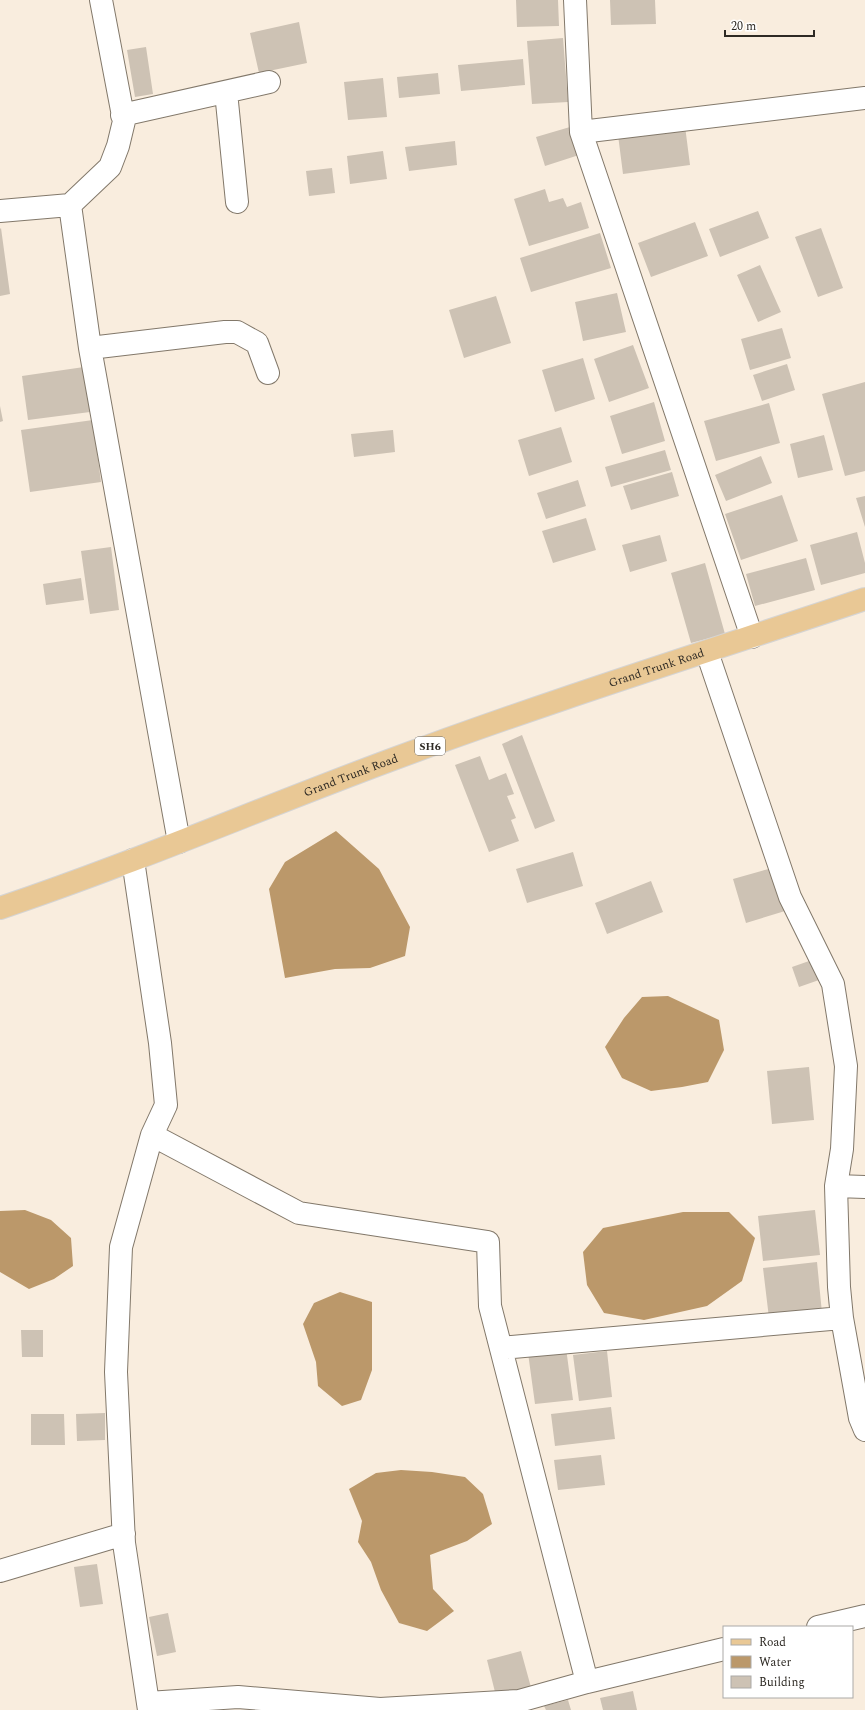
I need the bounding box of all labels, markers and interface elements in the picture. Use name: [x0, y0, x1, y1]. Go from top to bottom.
scale bar: [725, 12, 814, 38]
text: 20 m: [731, 17, 756, 36]
street label: Grand Trunk Road: [606, 643, 707, 693]
road number: SH6: [415, 737, 445, 755]
street label: Grand Trunk Road: [301, 749, 401, 802]
legend: [723, 1626, 853, 1698]
text: Road: [759, 1633, 786, 1652]
text: Water: [759, 1653, 791, 1672]
text: Building: [759, 1673, 805, 1692]

